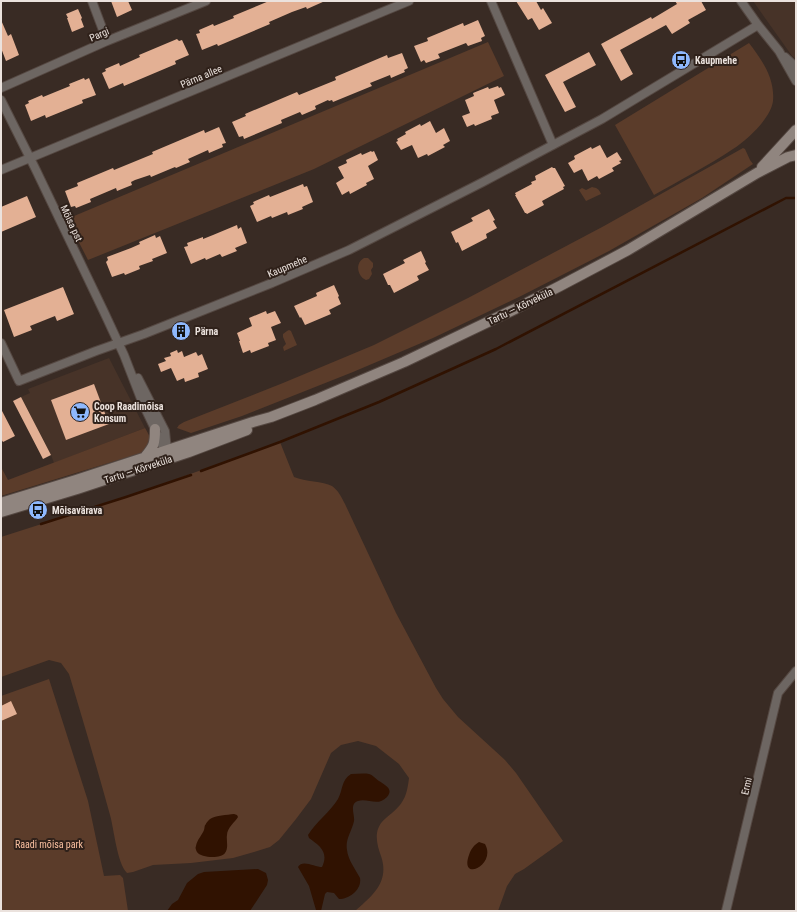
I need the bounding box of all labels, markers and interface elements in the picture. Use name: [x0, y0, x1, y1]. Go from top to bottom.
street label: Pargi: [88, 25, 111, 44]
bus stop icon: Kaupmehe: [670, 49, 692, 71]
place label: Kaupmehe: [695, 55, 737, 66]
street label: Pärna allee: [179, 63, 224, 90]
street label: Mõisa pst: [58, 203, 85, 243]
street label: Kaupmehe: [266, 253, 309, 280]
street label: Tartu — Kõrveküla: [486, 286, 555, 327]
building icon: Pärna: [170, 320, 192, 342]
place label: Pärna: [195, 326, 219, 337]
supermarket icon: Coop Raadimõisa Konsum: [69, 401, 91, 423]
place label: Coop Raadimõisa Konsum: [94, 401, 164, 424]
street label: Tartu — Kõrveküla: [103, 453, 174, 486]
bus stop icon: Mõisavärava: [27, 499, 49, 521]
place label: Mõisavärava: [52, 505, 103, 516]
street label: Ermi: [739, 776, 754, 796]
park label: Raadi mõisa park: [15, 839, 84, 850]

